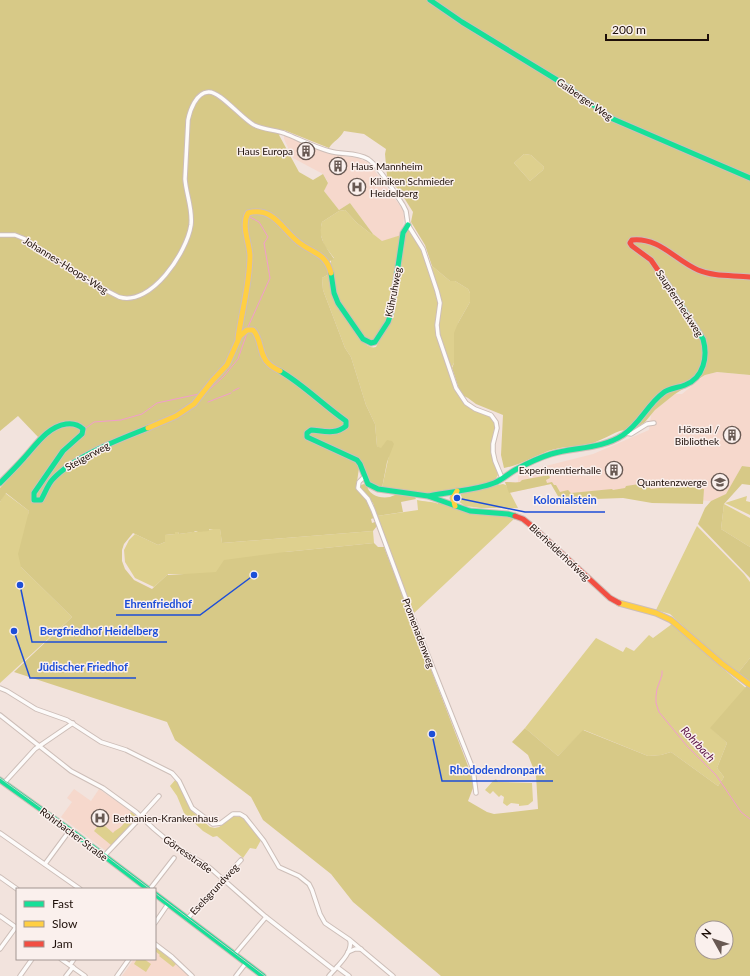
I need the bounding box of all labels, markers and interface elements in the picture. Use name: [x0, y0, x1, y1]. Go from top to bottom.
scale bar: [606, 16, 708, 42]
text: 200 m: [612, 22, 646, 37]
street label: Gaiberger Weg: [555, 75, 615, 123]
building icon: Haus Europa: [296, 141, 316, 161]
place label: Haus Europa: [237, 145, 293, 157]
building icon: Haus Mannheim: [328, 156, 348, 176]
place label: Haus Mannheim: [351, 160, 423, 172]
place label: Kliniken Schmieder Heidelberg: [370, 175, 454, 199]
hospital icon: Kliniken Schmieder Heidelberg: [347, 177, 367, 197]
street label: Johannes-Hoops-Weg: [22, 234, 110, 296]
street label: Kühruhweg: [382, 266, 404, 318]
street label: Saupfercheckweg: [654, 267, 706, 339]
place label: Hörsaal / Bibliothek: [675, 423, 720, 447]
building icon: Hörsaal / Bibliothek: [722, 425, 742, 445]
street label: Steigerweg: [63, 439, 111, 473]
building icon: Experimentierhalle: [604, 460, 624, 480]
place label: Experimentierhalle: [519, 464, 601, 476]
school or university icon: Quantenzwerge: [710, 472, 730, 492]
place label: Quantenzwerge: [637, 476, 707, 488]
callout: Kolonialstein: [525, 489, 605, 512]
text: Kolonialstein: [533, 493, 597, 506]
street label: Bierhelderhofweg: [527, 521, 593, 583]
callout: Ehrenfriedhof: [116, 592, 200, 615]
street label: Promenadenweg: [400, 596, 438, 670]
text: Ehrenfriedhof: [124, 597, 192, 610]
callout: Bergfriedhof Heidelberg: [32, 619, 167, 642]
text: Bergfriedhof Heidelberg: [40, 624, 158, 637]
callout: Jüdischer Friedhof: [30, 655, 136, 678]
text: Jüdischer Friedhof: [38, 660, 128, 673]
water label: Rohrbach: [679, 723, 718, 764]
callout: Rhododendronpark: [442, 758, 553, 781]
text: Rhododendronpark: [450, 763, 545, 776]
street label: Rohrbacher Straße: [38, 805, 110, 863]
hospital icon: Bethanien-Krankenhaus: [90, 808, 110, 828]
place label: Bethanien-Krankenhaus: [113, 812, 218, 824]
street label: Görresstraße: [161, 833, 215, 875]
street label: Eselsgrundweg: [187, 861, 241, 917]
legend: [16, 888, 156, 960]
text: Fast: [52, 896, 74, 911]
text: Slow: [52, 916, 78, 931]
north arrow: [694, 920, 734, 960]
text: N: [698, 926, 714, 941]
text: Jam: [52, 936, 73, 951]

